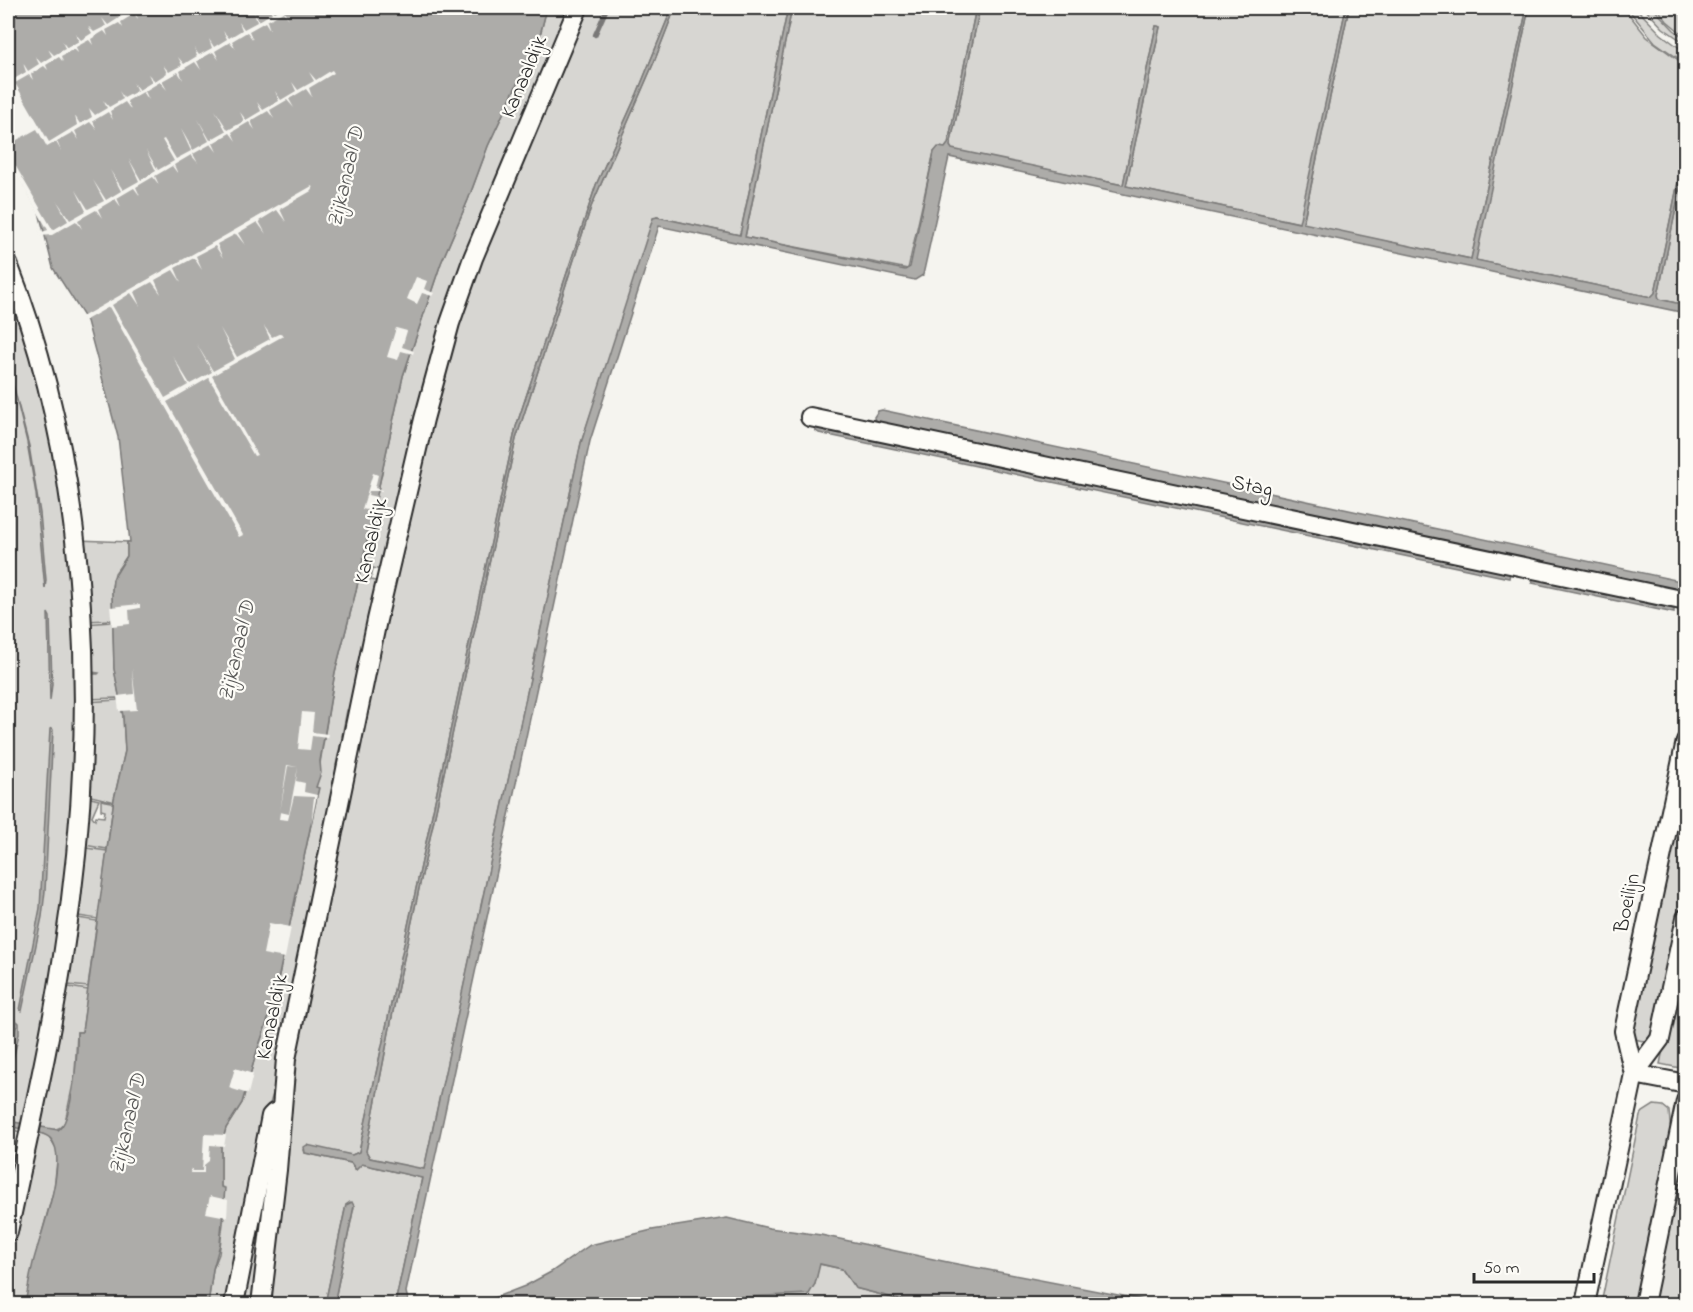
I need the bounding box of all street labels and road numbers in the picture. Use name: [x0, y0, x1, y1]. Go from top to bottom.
street label: Kanaaldijk: [494, 30, 556, 123]
street label: Stag: [1228, 468, 1275, 508]
street label: Kanaaldijk: [348, 494, 397, 587]
street label: Boeilijn: [1607, 870, 1649, 936]
street label: Kanaaldijk: [249, 971, 297, 1063]

